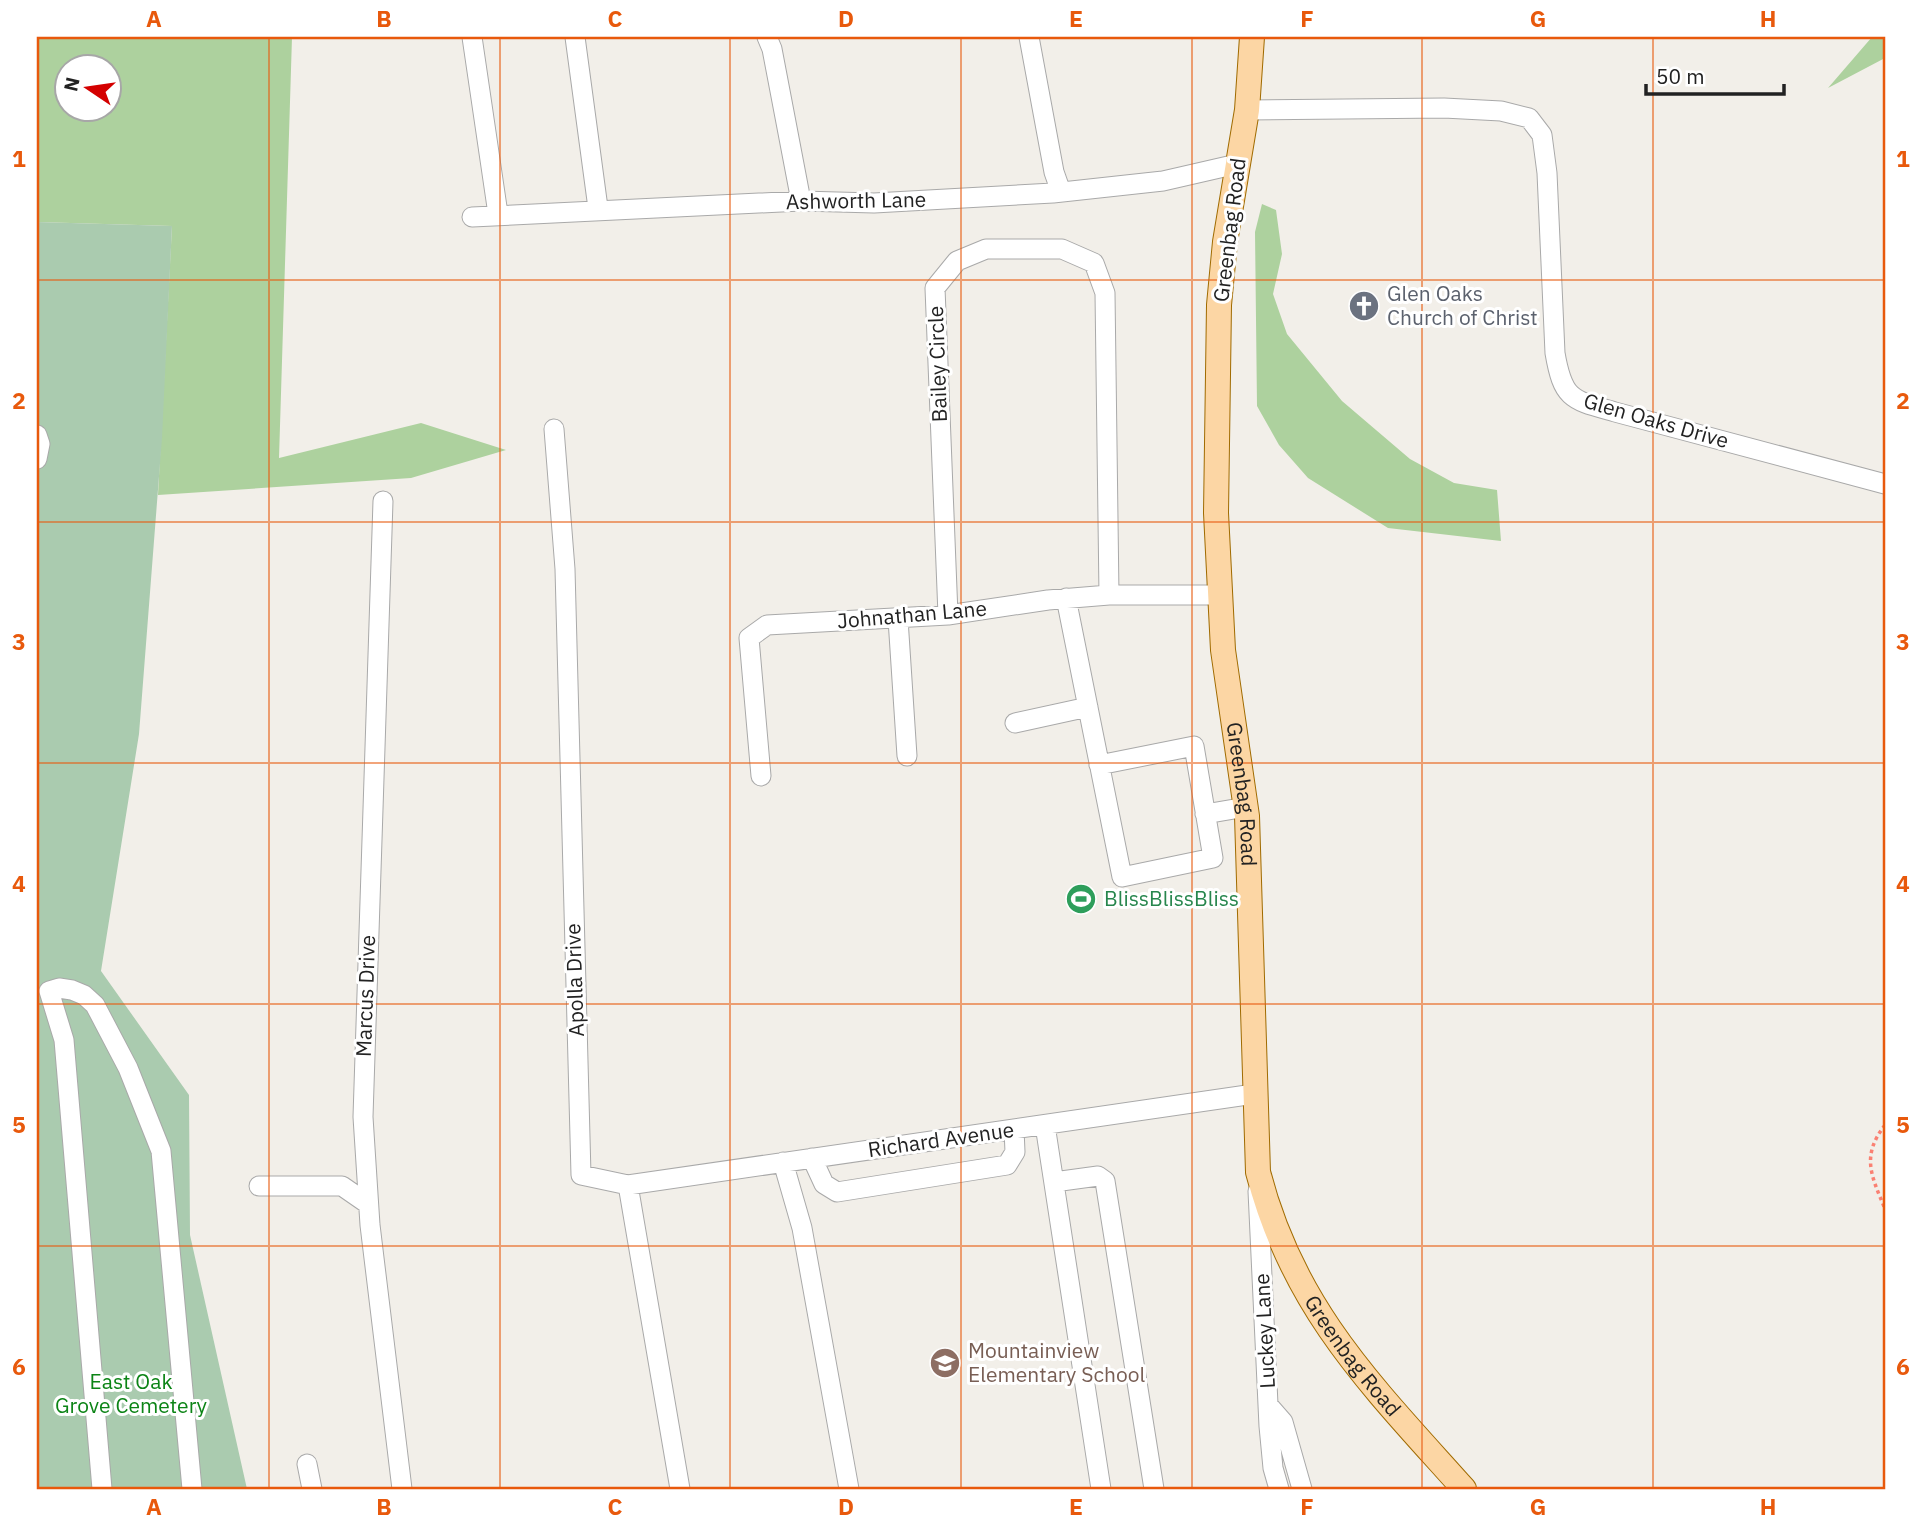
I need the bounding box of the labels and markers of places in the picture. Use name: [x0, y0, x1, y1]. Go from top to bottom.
place label: Glen Oaks Church of Christ: [1387, 279, 1538, 331]
church icon: Glen Oaks Church of Christ: [1347, 289, 1381, 323]
sports icon: BlissBlissBliss: [1064, 882, 1098, 916]
place label: BlissBlissBliss: [1104, 884, 1239, 912]
place label: Mountainview Elementary School: [968, 1336, 1145, 1388]
school or university icon: Mountainview Elementary School: [928, 1346, 962, 1380]

